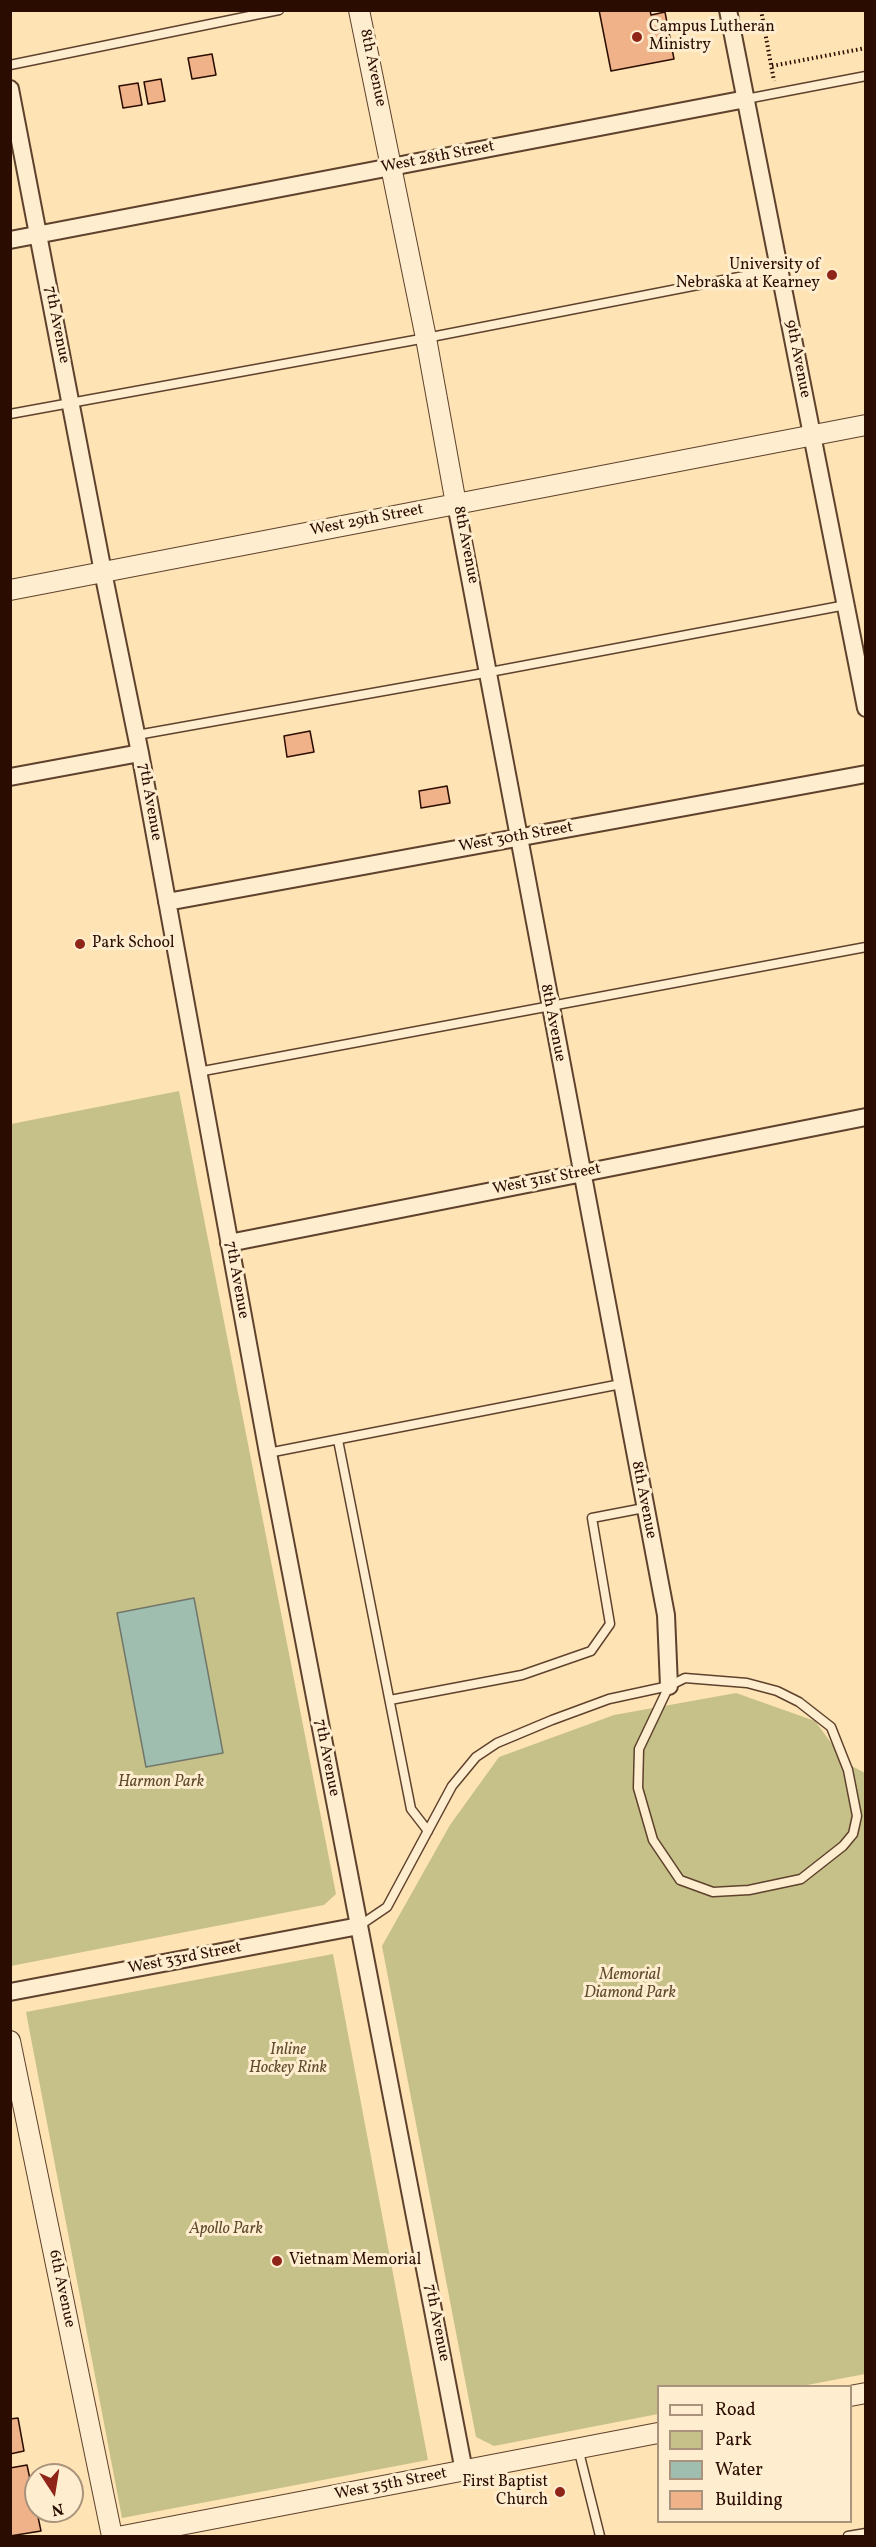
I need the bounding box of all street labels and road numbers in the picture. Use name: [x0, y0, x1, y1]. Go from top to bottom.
street label: 8th Avenue: [354, 27, 390, 109]
street label: West 28th Street: [380, 138, 496, 178]
street label: 7th Avenue: [39, 285, 73, 365]
street label: 9th Avenue: [780, 318, 814, 400]
street label: West 29th Street: [309, 501, 425, 541]
street label: 8th Avenue: [448, 504, 482, 586]
street label: 7th Avenue: [133, 762, 165, 842]
street label: West 30th Street: [457, 818, 575, 858]
street label: 8th Avenue: [535, 982, 569, 1064]
street label: West 31st Street: [491, 1160, 603, 1200]
street label: 7th Avenue: [220, 1240, 252, 1320]
street label: 8th Avenue: [626, 1459, 660, 1541]
street label: 7th Avenue: [309, 1718, 343, 1798]
street label: West 33rd Street: [127, 1939, 243, 1979]
street label: 6th Avenue: [43, 2248, 79, 2330]
street label: 7th Avenue: [419, 2283, 453, 2363]
street label: West 35th Street: [333, 2465, 449, 2505]

